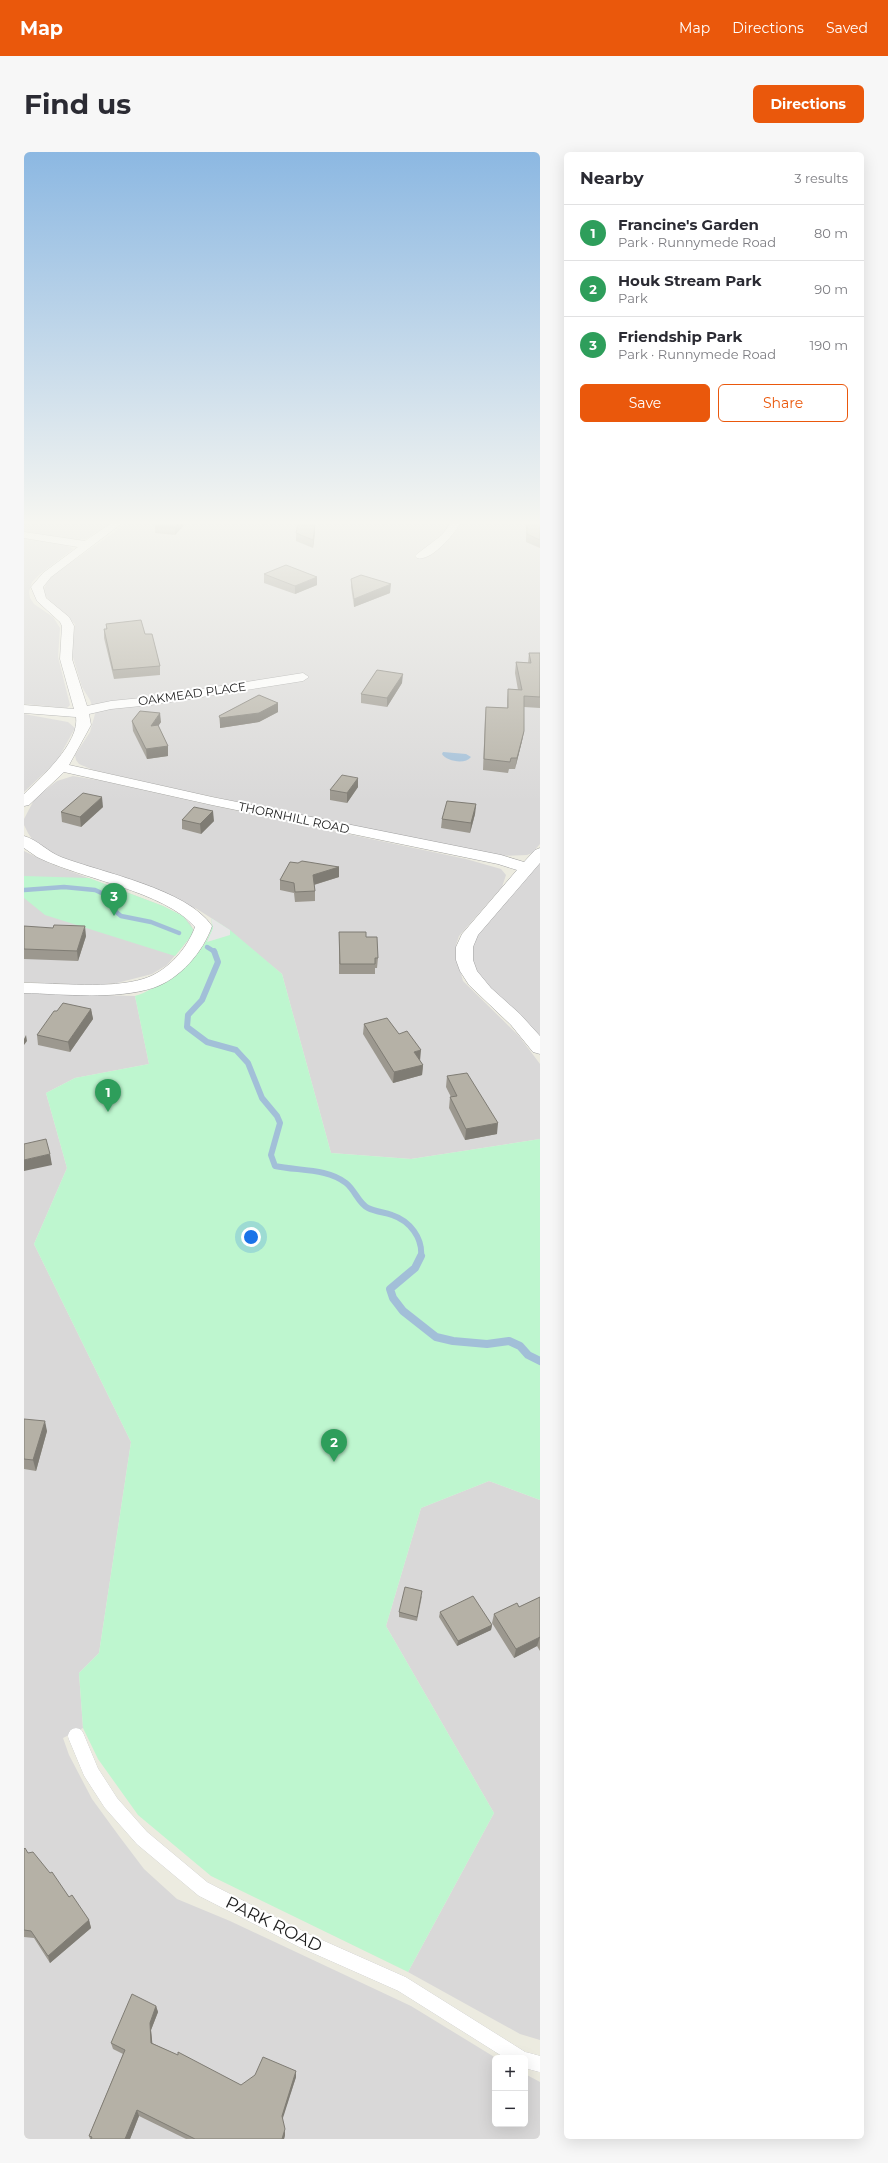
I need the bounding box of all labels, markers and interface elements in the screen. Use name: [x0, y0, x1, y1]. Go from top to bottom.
text: Map: [20, 17, 63, 40]
text: Map: [679, 19, 710, 37]
text: Directions: [732, 19, 804, 37]
text: Saved: [826, 19, 868, 37]
button: Directions: [753, 85, 864, 123]
text: Find us: [24, 87, 131, 121]
text: Nearby: [580, 168, 644, 188]
text: 3 results: [794, 170, 848, 186]
text: Francine's Garden: [618, 215, 759, 234]
text: 1: [590, 225, 596, 241]
text: 80 m: [814, 225, 848, 241]
text: Park · Runnymede Road: [618, 234, 776, 250]
text: Houk Stream Park: [618, 271, 761, 290]
text: 2: [589, 281, 597, 297]
text: 90 m: [814, 281, 848, 297]
text: Park: [618, 290, 648, 306]
text: Friendship Park: [618, 327, 742, 346]
text: 3: [589, 337, 597, 353]
text: 190 m: [810, 337, 848, 353]
text: Park · Runnymede Road: [618, 346, 776, 362]
button: Save: [580, 384, 710, 422]
button: Share: [718, 384, 848, 422]
street label: OAKMEAD PLACE: [137, 679, 247, 709]
street label: THORNHILL ROAD: [237, 798, 351, 837]
pin: 3: [101, 883, 127, 916]
pin: 1: [95, 1079, 121, 1112]
your location: [241, 1227, 261, 1247]
pin: 2: [321, 1429, 347, 1462]
street label: PARK ROAD: [222, 1892, 326, 1956]
map controls: [492, 2055, 528, 2127]
button: +: [492, 2055, 528, 2091]
button: −: [492, 2091, 528, 2127]

